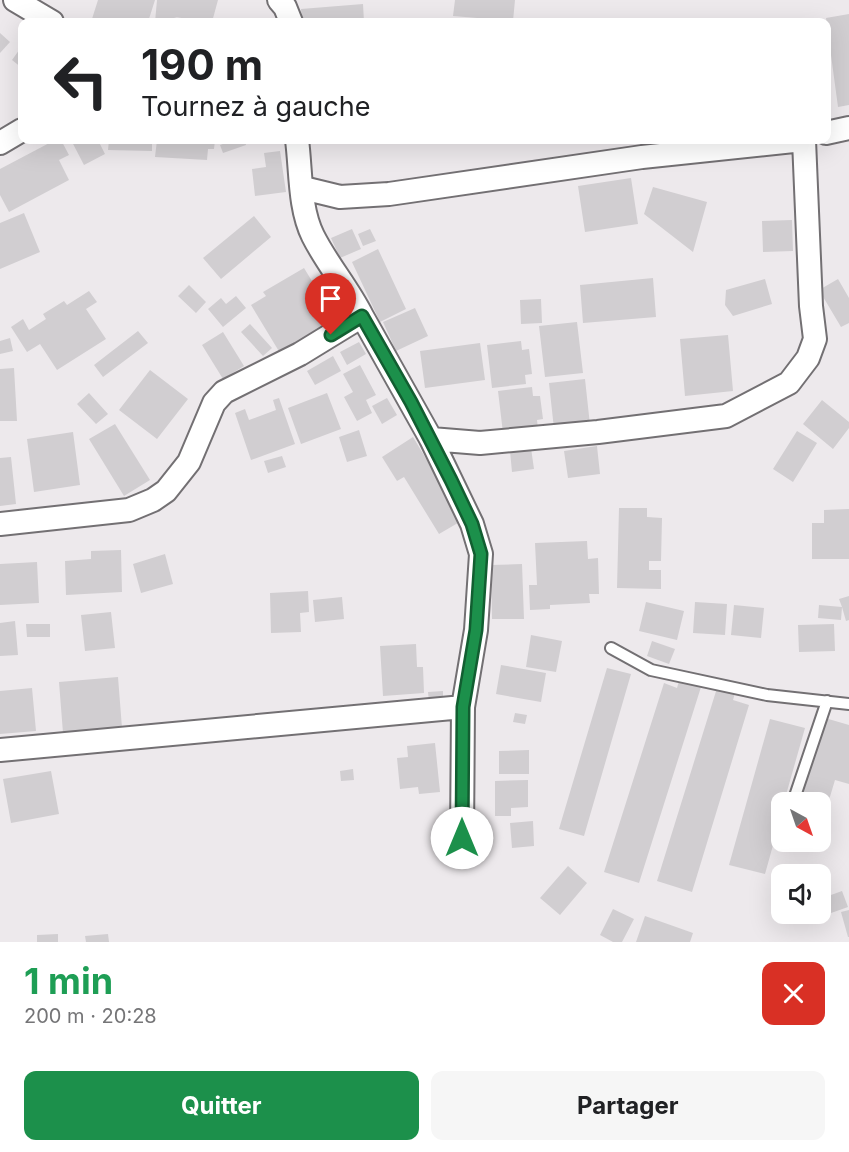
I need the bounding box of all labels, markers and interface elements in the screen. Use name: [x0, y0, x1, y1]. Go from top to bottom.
text: 190 m: [141, 39, 263, 90]
icon: left: [42, 42, 120, 120]
text: Tournez à gauche: [141, 90, 370, 123]
pin: [305, 273, 356, 335]
icon: arrive: [314, 282, 347, 315]
north arrow: [771, 792, 831, 852]
map controls: [771, 792, 831, 924]
position arrow: [430, 806, 494, 870]
button: sound: [771, 864, 831, 924]
text: 1 min: [24, 959, 113, 1003]
button: close: [762, 962, 825, 1025]
text: 200 m · 20:28: [24, 1004, 157, 1028]
button: Quitter: [24, 1071, 419, 1140]
button: Partager: [431, 1071, 825, 1140]

